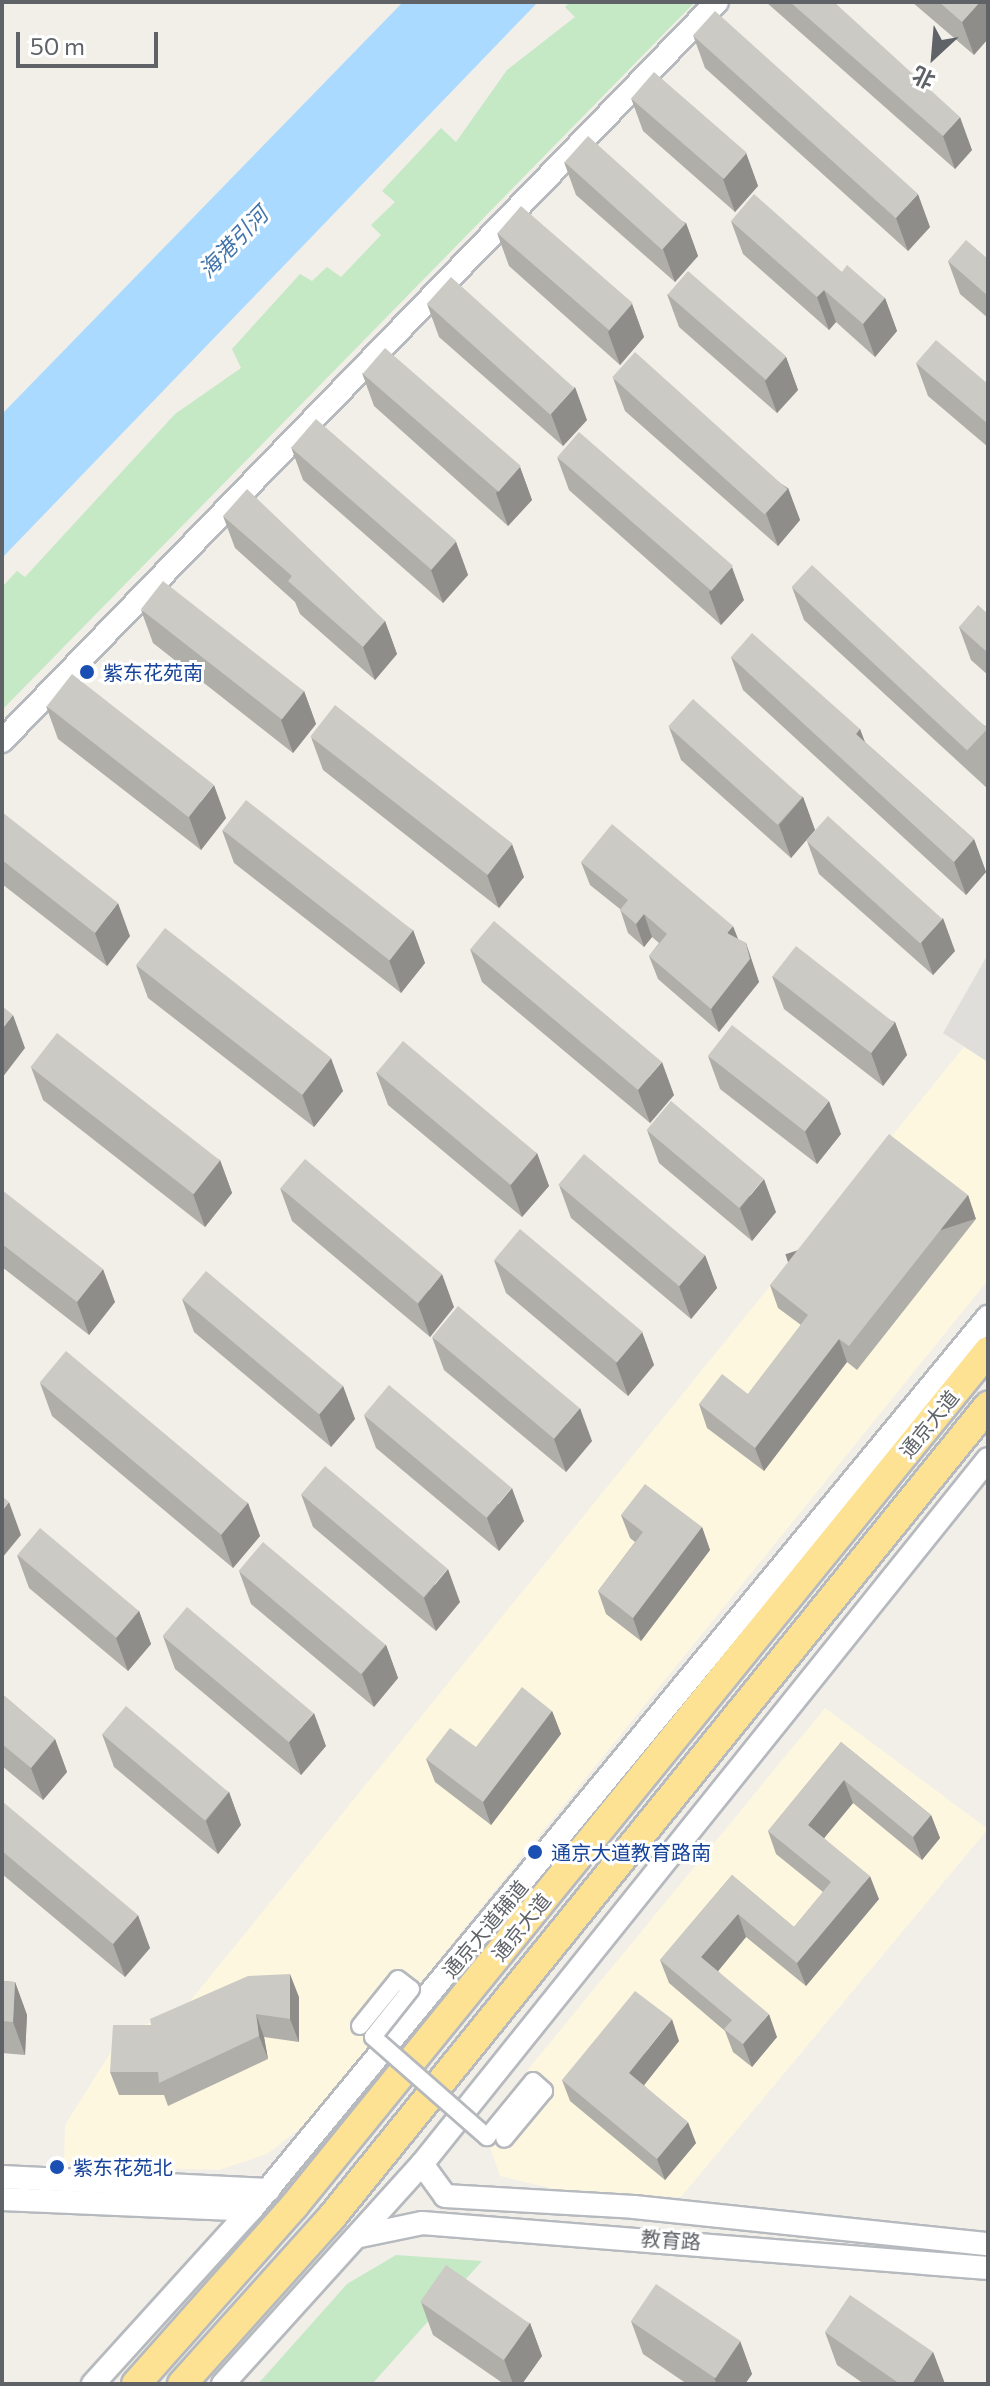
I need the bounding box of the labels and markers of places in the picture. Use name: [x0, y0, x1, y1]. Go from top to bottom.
place label: 紫东花苑南: [103, 660, 203, 684]
marker: 紫东花苑南: [78, 663, 96, 681]
place label: 通京大道教育路南: [551, 1840, 711, 1864]
marker: 通京大道教育路南: [526, 1843, 544, 1861]
place label: 紫东花苑北: [73, 2155, 173, 2179]
marker: 紫东花苑北: [48, 2158, 66, 2176]

